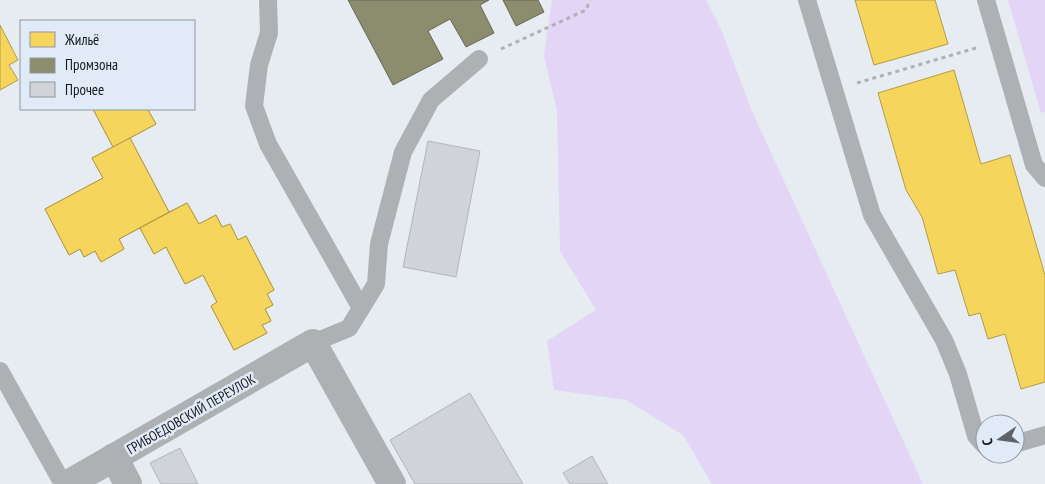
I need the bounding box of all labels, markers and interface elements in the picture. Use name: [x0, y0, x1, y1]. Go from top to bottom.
legend: [20, 20, 195, 110]
text: Жильё: [64, 30, 99, 49]
text: Промзона: [65, 55, 118, 74]
text: Прочее: [65, 80, 104, 99]
street label: ГРИБОЕДОВСКИЙ ПЕРЕУЛОК: [124, 370, 259, 458]
north arrow: [975, 414, 1025, 464]
text: С: [978, 436, 997, 447]

